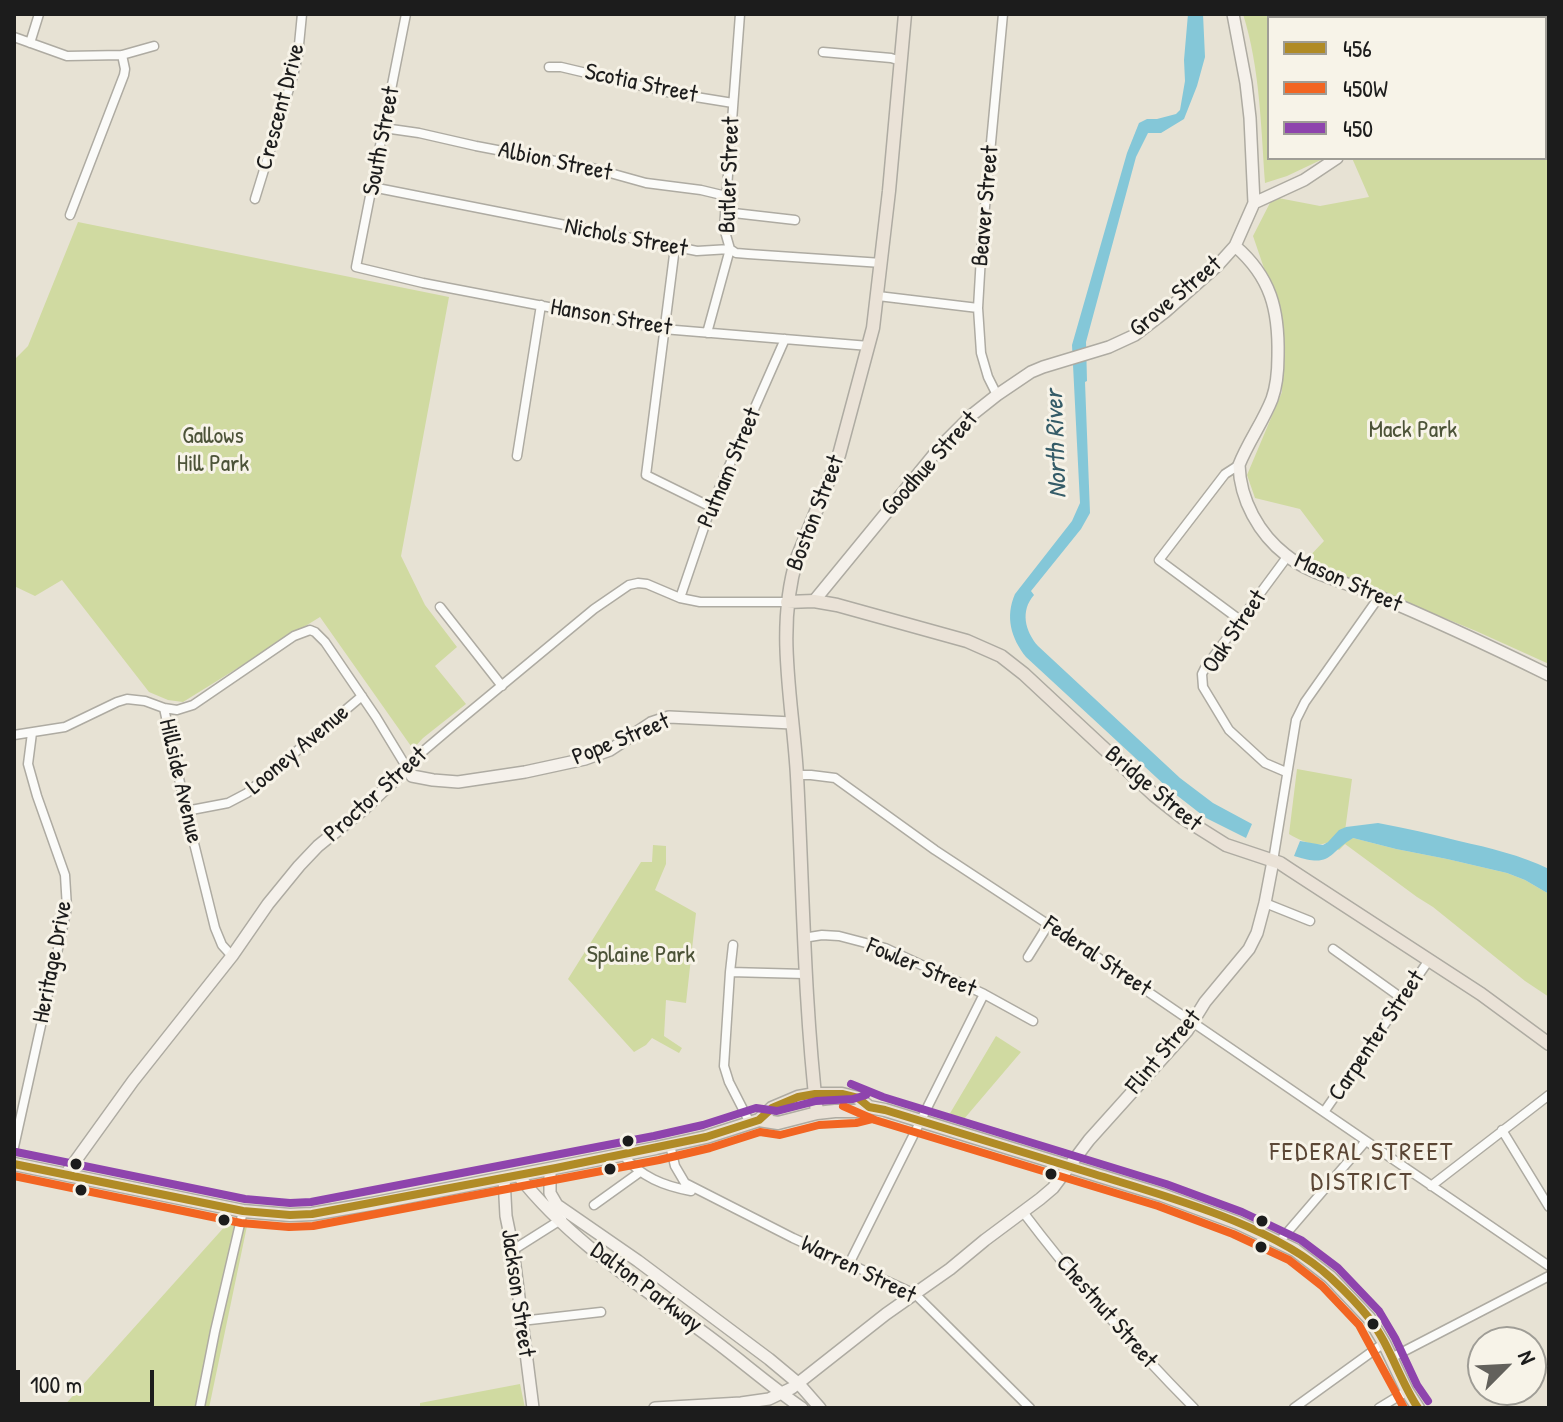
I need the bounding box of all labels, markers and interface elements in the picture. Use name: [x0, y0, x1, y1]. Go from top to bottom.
legend: [1267, 16, 1547, 160]
text: 456: [1343, 32, 1372, 64]
street label: Crescent Drive: [250, 41, 312, 173]
street label: Scotia Street: [582, 58, 700, 110]
text: 450W: [1343, 72, 1388, 104]
street label: South Street: [357, 84, 407, 198]
text: 450: [1343, 112, 1373, 144]
street label: Butler Street: [714, 116, 746, 234]
street label: Albion Street: [496, 136, 614, 188]
street label: Beaver Street: [966, 145, 1006, 267]
street label: Nichols Street: [562, 212, 690, 264]
street label: Grove Street: [1124, 250, 1228, 344]
street label: Hanson Street: [548, 293, 674, 343]
water label: North River: [1040, 389, 1074, 499]
street label: Putnam Street: [692, 404, 768, 532]
street label: Goodhue Street: [876, 406, 984, 522]
park label: Mack Park: [1369, 417, 1457, 445]
park label: Gallows Hill Park: [177, 423, 249, 479]
street label: Boston Street: [781, 451, 851, 575]
street label: Mason Street: [1290, 546, 1406, 620]
street label: Oak Street: [1197, 585, 1273, 679]
street label: Looney Avenue: [241, 699, 355, 801]
street label: Pope Street: [568, 707, 674, 773]
street label: Hillside Avenue: [152, 716, 208, 846]
street label: Bridge Street: [1099, 740, 1207, 838]
street label: Proctor Street: [319, 741, 433, 849]
street label: Heritage Drive: [27, 898, 79, 1026]
street label: Federal Street: [1038, 910, 1156, 1004]
street label: Fowler Street: [862, 932, 980, 1004]
park label: Splaine Park: [587, 942, 695, 970]
street label: Carpenter Street: [1323, 965, 1431, 1107]
street label: Flint Street: [1120, 1004, 1208, 1100]
unlabelled marker: [620, 1133, 636, 1149]
district label: FEDERAL STREET DISTRICT: [1270, 1137, 1454, 1198]
unlabelled marker: [68, 1156, 84, 1172]
unlabelled marker: [602, 1161, 618, 1177]
unlabelled marker: [1043, 1166, 1059, 1182]
unlabelled marker: [73, 1182, 89, 1198]
unlabelled marker: [216, 1212, 232, 1228]
unlabelled marker: [1254, 1213, 1270, 1229]
street label: Jackson Street: [494, 1227, 540, 1359]
street label: Warren Street: [796, 1230, 920, 1310]
street label: Dalton Parkway: [584, 1237, 708, 1339]
unlabelled marker: [1253, 1239, 1269, 1255]
street label: Chestnut Street: [1049, 1250, 1163, 1374]
unlabelled marker: [1365, 1316, 1381, 1332]
north arrow: [1467, 1326, 1547, 1406]
text: N: [1511, 1346, 1543, 1369]
scale bar: [20, 1354, 158, 1404]
text: 100 m: [30, 1368, 82, 1400]

